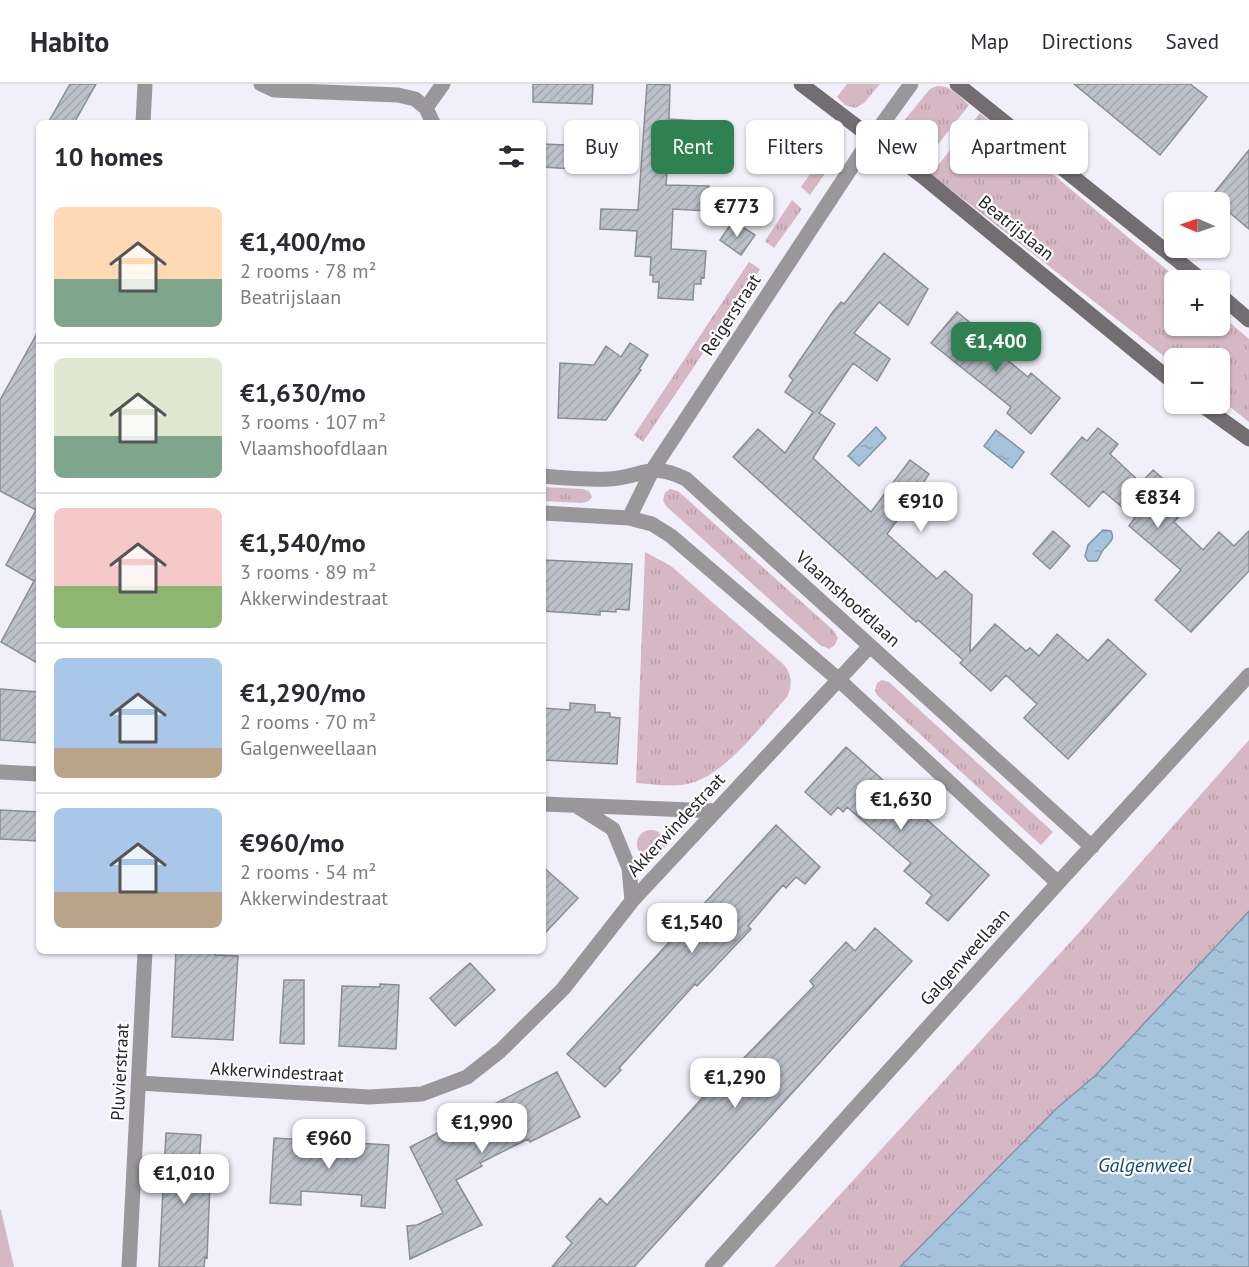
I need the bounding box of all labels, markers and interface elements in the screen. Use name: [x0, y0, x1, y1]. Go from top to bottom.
text: Habito: [30, 23, 109, 60]
text: Map: [970, 28, 1009, 55]
text: Directions: [1042, 28, 1133, 55]
text: Saved: [1166, 28, 1219, 55]
chip: Buy: [564, 120, 639, 174]
chip: Rent: [651, 120, 734, 174]
chip: Filters: [746, 120, 844, 174]
chip: New: [856, 120, 938, 174]
chip: Apartment: [950, 120, 1088, 174]
text: 10 homes: [54, 140, 163, 173]
icon: filters: [495, 140, 528, 173]
pin: €773: [701, 187, 773, 238]
street label: Beatrijslaan: [974, 190, 1059, 265]
north arrow: [1164, 192, 1230, 258]
map controls: [1164, 192, 1230, 414]
text: €773: [714, 193, 760, 219]
text: €1,400/mo: [240, 225, 366, 258]
icon: home: [102, 231, 174, 303]
text: 2 rooms · 78 m²: [240, 258, 376, 284]
street label: Reigerstraat: [696, 270, 765, 360]
button: +: [1164, 270, 1230, 336]
text: Beatrijslaan: [240, 284, 341, 310]
pin: €1,400: [947, 322, 1045, 373]
text: €1,400: [965, 328, 1027, 354]
button: −: [1164, 348, 1230, 414]
text: €1,630/mo: [240, 376, 366, 409]
icon: home: [102, 382, 174, 454]
text: 3 rooms · 107 m²: [240, 409, 386, 435]
text: Vlaamshoofdlaan: [240, 435, 388, 461]
pin: €834: [1122, 478, 1194, 529]
pin: €910: [885, 482, 957, 533]
text: €834: [1135, 484, 1181, 510]
text: €910: [898, 488, 944, 514]
text: €1,540/mo: [240, 526, 366, 559]
icon: home: [102, 532, 174, 604]
street label: Vlaamshoofdlaan: [791, 545, 905, 652]
text: 3 rooms · 89 m²: [240, 559, 376, 585]
text: Akkerwindestraat: [240, 585, 388, 611]
text: €1,290/mo: [240, 676, 366, 709]
icon: home: [102, 682, 174, 754]
text: 2 rooms · 70 m²: [240, 709, 376, 735]
text: Galgenweellaan: [240, 735, 377, 761]
street label: Akkerwindestraat: [622, 768, 730, 881]
pin: €1,630: [852, 780, 950, 831]
text: €1,630: [870, 786, 932, 812]
text: €960/mo: [240, 826, 344, 859]
icon: home: [102, 832, 174, 904]
text: 2 rooms · 54 m²: [240, 859, 376, 885]
text: Akkerwindestraat: [240, 885, 388, 911]
pin: €1,540: [643, 903, 741, 954]
street label: Galgenweellaan: [915, 903, 1014, 1010]
text: €1,540: [661, 909, 723, 935]
street label: Pluvierstraat: [105, 1023, 134, 1121]
street label: Akkerwindestraat: [210, 1057, 344, 1086]
pin: €1,290: [686, 1058, 784, 1109]
text: €1,290: [704, 1064, 766, 1090]
pin: €1,990: [433, 1103, 531, 1154]
text: €1,990: [451, 1109, 513, 1135]
pin: €960: [293, 1119, 365, 1170]
text: €960: [306, 1125, 352, 1151]
water label: Galgenweel: [1098, 1152, 1193, 1178]
pin: €1,010: [135, 1154, 233, 1205]
text: €1,010: [153, 1160, 215, 1186]

